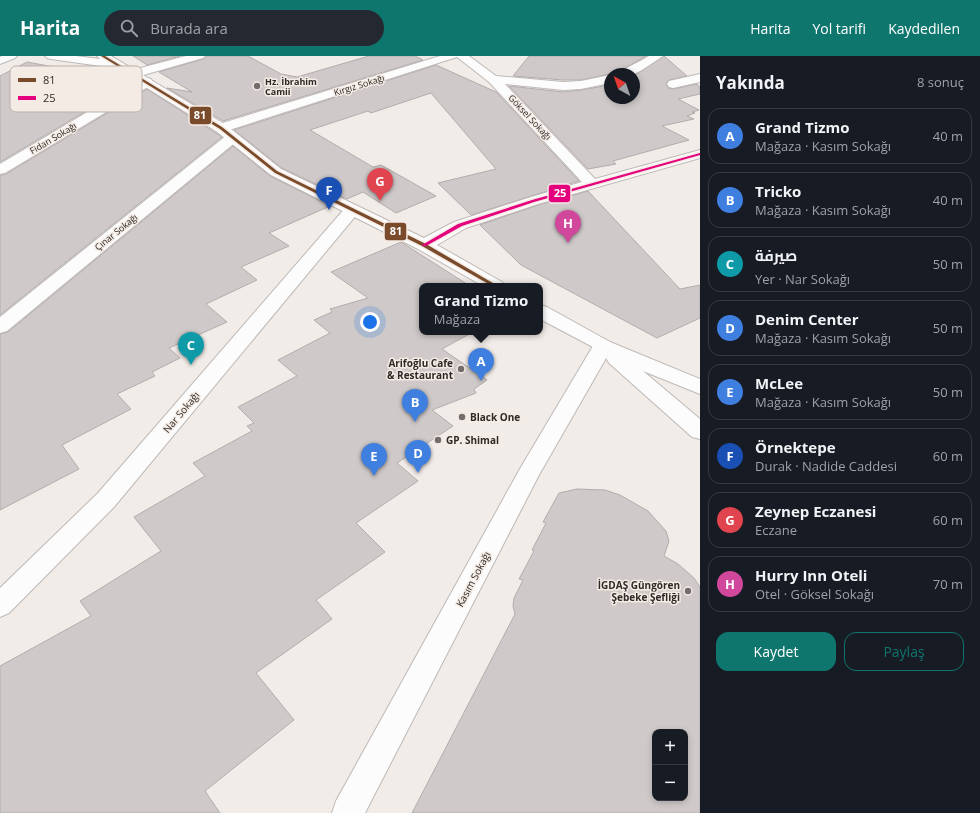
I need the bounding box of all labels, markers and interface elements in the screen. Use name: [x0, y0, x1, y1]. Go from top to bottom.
search box: [104, 10, 384, 46]
text: Harita: [20, 15, 80, 41]
icon: search: [118, 17, 140, 39]
text: Burada ara: [150, 18, 228, 38]
text: Harita: [750, 19, 790, 38]
text: Yol tarifi: [812, 19, 866, 38]
text: Kaydedilen: [888, 19, 960, 38]
legend: [10, 66, 142, 112]
north arrow: [604, 68, 640, 104]
street label: Kırgız Sokağı: [332, 71, 386, 99]
text: Yakında: [716, 71, 785, 94]
text: 81: [43, 72, 56, 87]
text: 8 sonuç: [917, 73, 964, 91]
place label: Hz. İbrahim Camii: [265, 75, 317, 98]
marker: Hz. İbrahim Camii: [252, 81, 262, 91]
text: 25: [43, 90, 56, 105]
street label: Göksel Sokağı: [506, 91, 554, 143]
line badge: 81: [189, 106, 212, 125]
text: 81: [194, 107, 206, 122]
text: Grand Tizmo: [755, 117, 850, 137]
street label: Fidan Sokağı: [27, 119, 79, 157]
text: A: [726, 127, 734, 145]
text: 40 m: [933, 127, 963, 145]
text: Mağaza · Kasım Sokağı: [755, 137, 891, 155]
pin: G: [367, 168, 393, 201]
pin: F: [316, 177, 342, 210]
text: Tricko: [755, 181, 801, 201]
line badge: 25: [548, 184, 571, 203]
text: 25: [554, 185, 566, 200]
text: B: [726, 191, 734, 209]
text: 40 m: [933, 191, 963, 209]
text: Mağaza · Kasım Sokağı: [755, 201, 891, 219]
pin: H: [555, 210, 581, 243]
street label: Çınar Sokağı: [92, 211, 140, 253]
line badge: 81: [384, 222, 407, 241]
text: 81: [390, 223, 402, 238]
text: صيرفة: [755, 245, 797, 265]
text: C: [726, 255, 734, 273]
text: 50 m: [933, 255, 963, 273]
text: Yer · Nar Sokağı: [755, 270, 850, 288]
popup: [419, 283, 543, 335]
text: Grand Tizmo: [434, 290, 528, 310]
text: Denim Center: [755, 309, 859, 329]
text: Mağaza: [434, 310, 480, 328]
your location: [360, 312, 380, 332]
text: D: [725, 319, 735, 337]
text: 50 m: [933, 319, 963, 337]
text: Mağaza · Kasım Sokağı: [755, 329, 891, 347]
pin: C: [178, 332, 204, 365]
pin: A: [468, 348, 494, 381]
place label: Arifoğlu Cafe & Restaurant: [387, 356, 454, 382]
marker: Arifoğlu Cafe & Restaurant: [456, 364, 466, 374]
text: McLee: [755, 373, 803, 393]
text: E: [726, 383, 734, 401]
text: 50 m: [933, 383, 963, 401]
street label: Nar Sokağı: [160, 388, 202, 436]
pin: B: [402, 389, 428, 422]
text: Mağaza · Kasım Sokağı: [755, 393, 891, 411]
place label: Black One: [470, 410, 520, 424]
marker: Black One: [457, 412, 467, 422]
place label: GP. Shimal: [446, 433, 499, 447]
marker: GP. Shimal: [433, 435, 443, 445]
text: Örnektepe: [755, 437, 836, 457]
pin: D: [405, 440, 431, 473]
pin: E: [361, 443, 387, 476]
text: F: [726, 447, 734, 465]
text: 60 m: [933, 447, 963, 465]
text: Durak · Nadide Caddesi: [755, 457, 897, 475]
text: Zeynep Eczanesi: [755, 501, 876, 521]
text: G: [725, 511, 735, 529]
text: 60 m: [933, 511, 963, 529]
text: Eczane: [755, 521, 797, 539]
street label: Kasım Sokağı: [452, 549, 494, 609]
text: Hurry Inn Oteli: [755, 565, 867, 585]
text: H: [725, 575, 735, 593]
text: 70 m: [933, 575, 963, 593]
place label: İGDAŞ Güngören Şebeke Şefliği: [598, 578, 680, 604]
text: Otel · Göksel Sokağı: [755, 585, 874, 603]
marker: İGDAŞ Güngören Şebeke Şefliği: [683, 586, 693, 596]
button: Kaydet: [716, 632, 836, 671]
button: Paylaş: [844, 632, 964, 671]
map controls: [652, 729, 688, 801]
button: +: [652, 729, 688, 765]
button: −: [652, 765, 688, 801]

